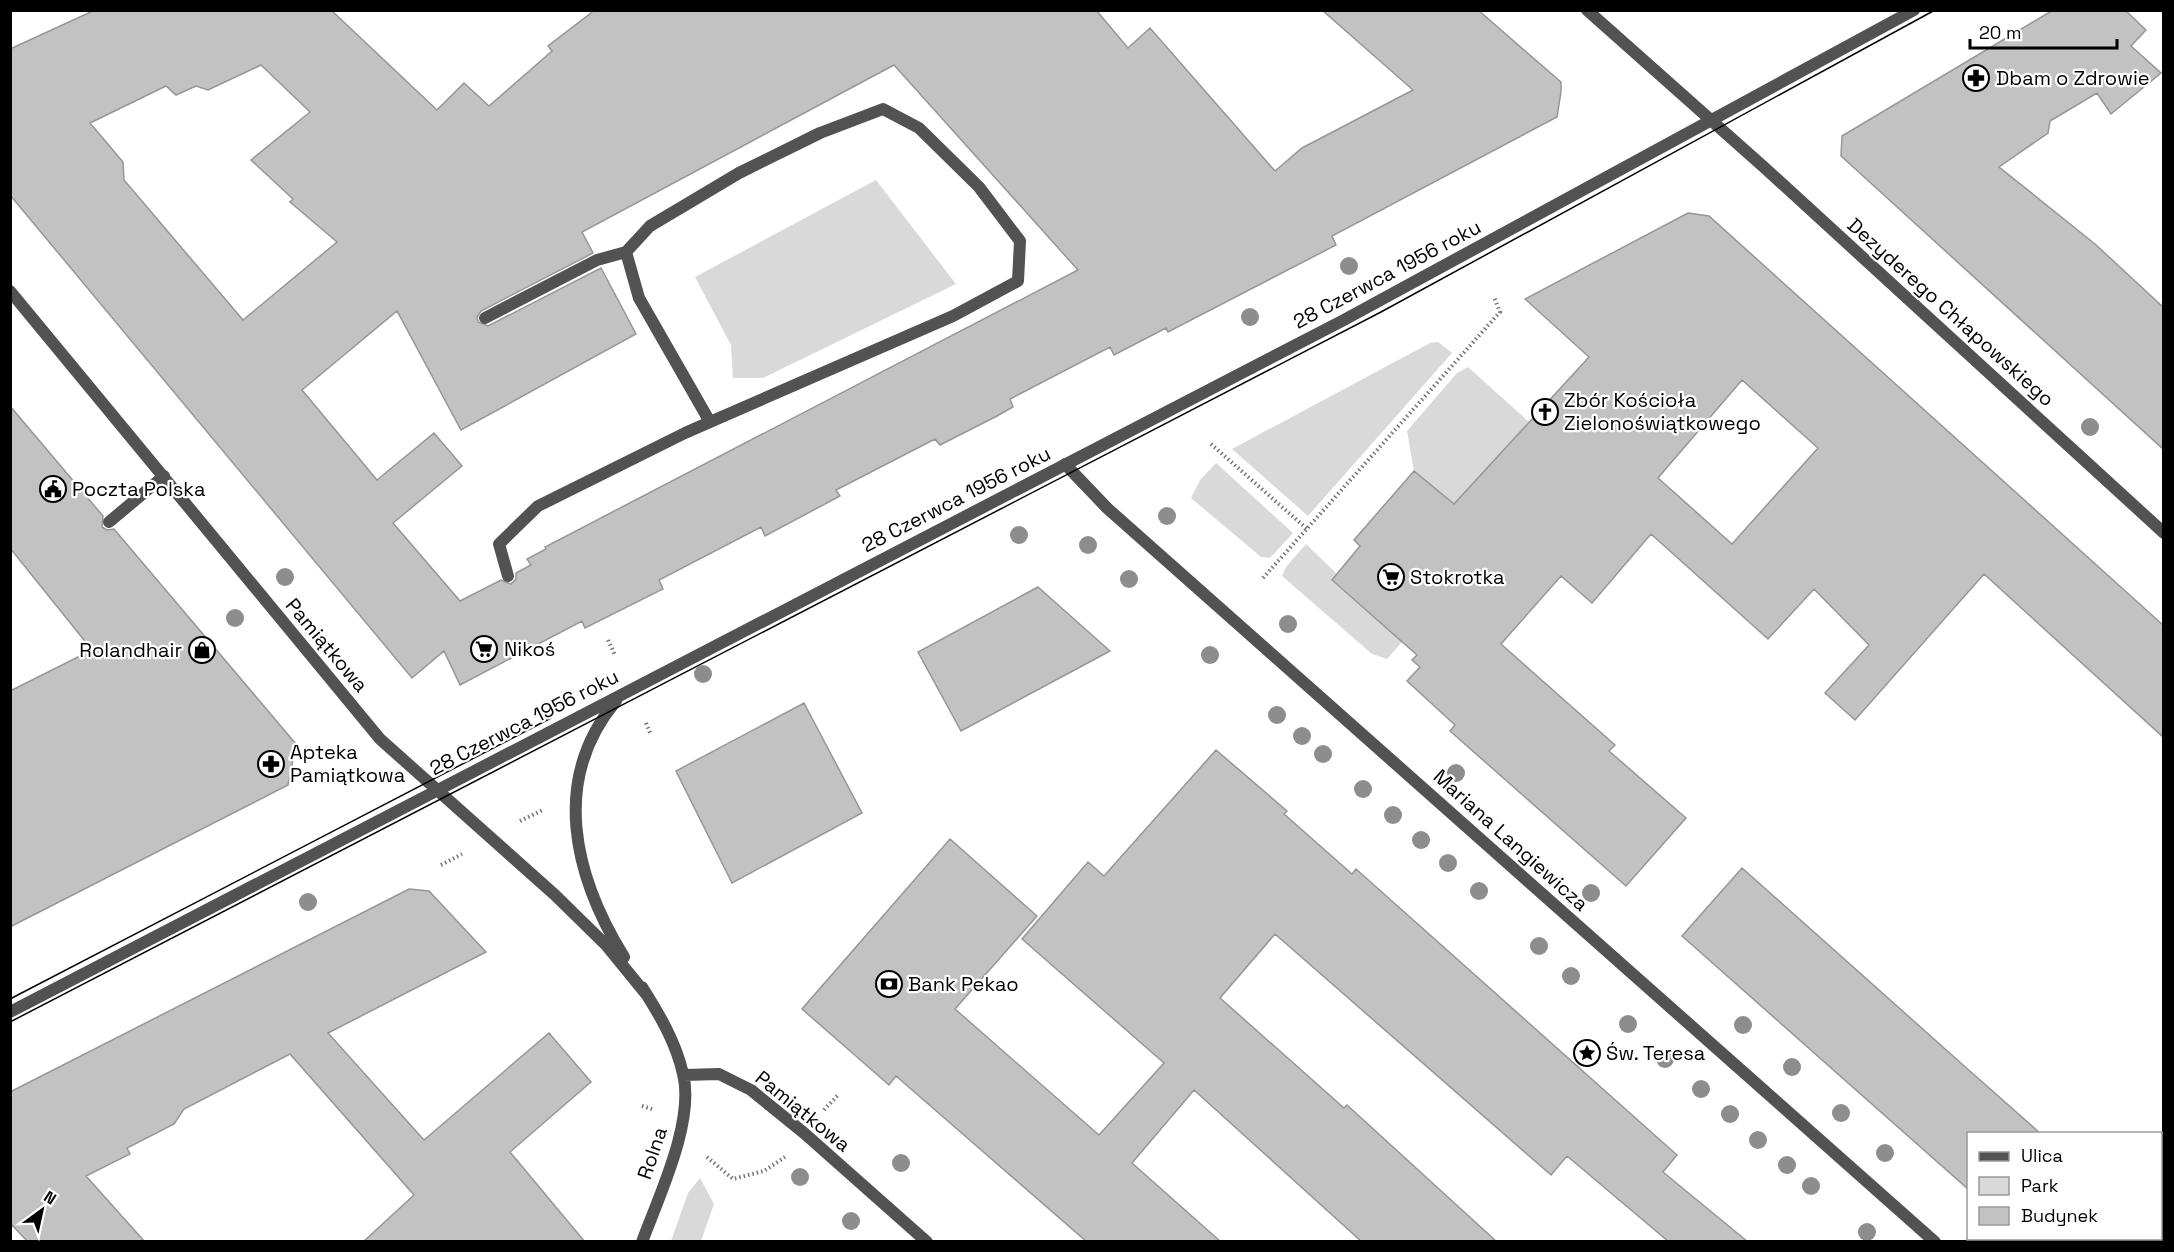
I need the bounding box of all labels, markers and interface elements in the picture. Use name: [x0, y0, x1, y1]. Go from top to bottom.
scale bar: [1970, 12, 2117, 50]
text: 20 m: [1979, 21, 2022, 44]
pharmacy icon: Dbam o Zdrowie: [1961, 63, 1991, 93]
place label: Dbam o Zdrowie: [1996, 65, 2150, 91]
street label: Dezyderego Chłapowskiego: [1842, 212, 2060, 412]
street label: 28 Czerwca 1956 roku: [1289, 213, 1485, 335]
place label: Zbór Kościoła Zielonoświątkowego: [1564, 387, 1761, 436]
church icon: Zbór Kościoła Zielonoświątkowego: [1530, 397, 1560, 427]
street label: 28 Czerwca 1956 roku: [857, 440, 1055, 558]
public building icon: Poczta Polska: [38, 474, 68, 504]
place label: Poczta Polska: [72, 476, 205, 502]
supermarket icon: Stokrotka: [1376, 562, 1406, 592]
place label: Stokrotka: [1410, 564, 1505, 590]
street label: Pamiątkowa: [280, 593, 374, 697]
supermarket icon: Nikoś: [469, 634, 499, 664]
shop icon: Rolandhair: [187, 635, 217, 665]
place label: Nikoś: [504, 636, 555, 662]
place label: Rolandhair: [79, 637, 182, 663]
street label: 28 Czerwca 1956 roku: [425, 663, 623, 781]
place label: Apteka Pamiątkowa: [290, 739, 405, 788]
pharmacy icon: Apteka Pamiątkowa: [256, 749, 286, 779]
street label: Mariana Langiewicza: [1428, 763, 1594, 917]
bank icon: Bank Pekao: [874, 969, 904, 999]
place label: Bank Pekao: [908, 971, 1019, 997]
place icon: Św. Teresa: [1572, 1038, 1602, 1068]
place label: Św. Teresa: [1606, 1040, 1705, 1066]
street label: Pamiątkowa: [750, 1065, 856, 1157]
street label: Rolna: [631, 1123, 673, 1183]
legend: [1967, 1132, 2162, 1240]
text: Ulica: [2021, 1144, 2063, 1167]
text: Park: [2021, 1174, 2059, 1197]
north arrow: [12, 1180, 72, 1240]
text: N: [40, 1186, 60, 1210]
text: Budynek: [2021, 1204, 2098, 1227]

